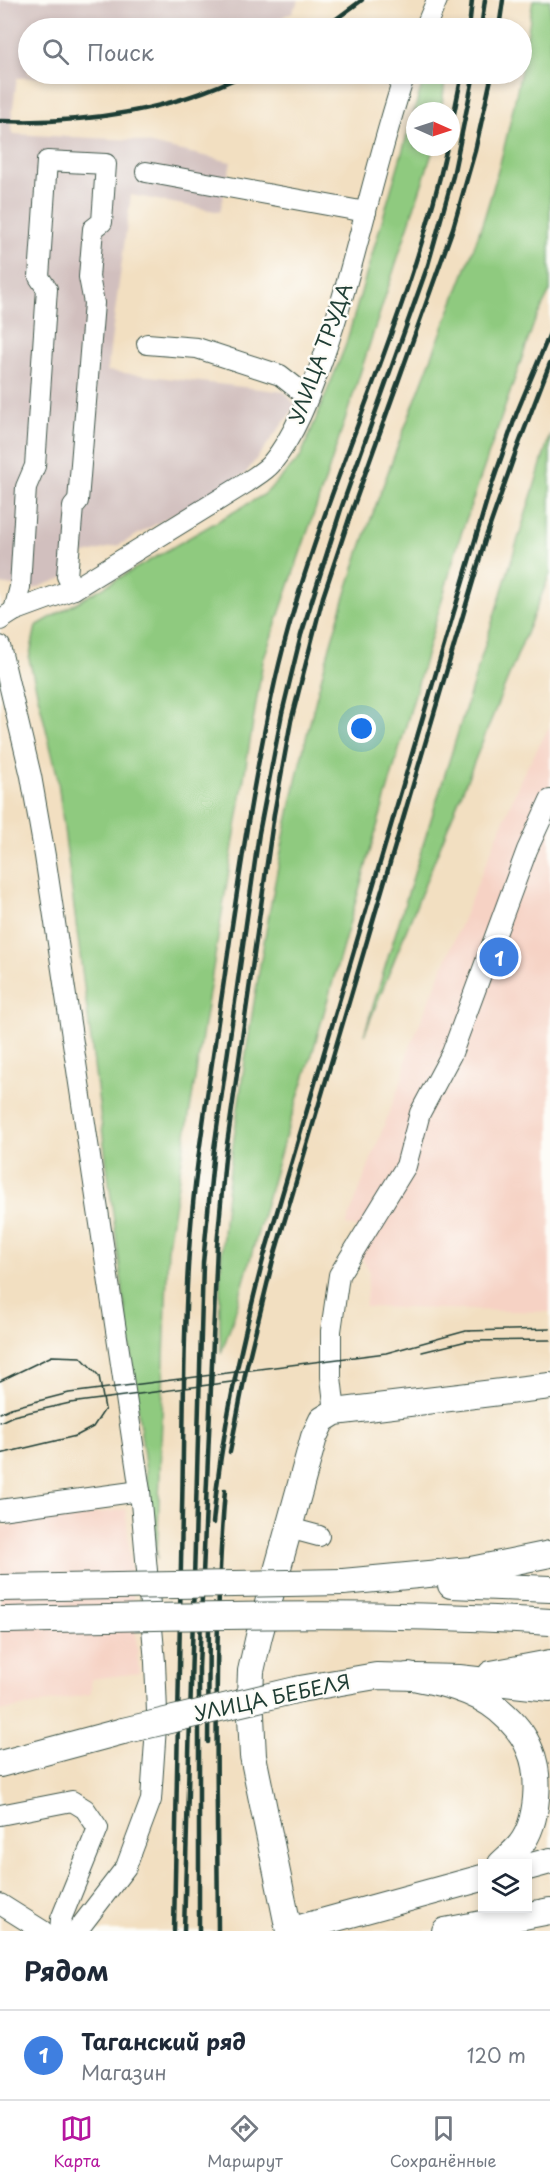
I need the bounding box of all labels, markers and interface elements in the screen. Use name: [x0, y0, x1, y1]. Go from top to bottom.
search box: [18, 18, 532, 84]
icon: search: [39, 35, 72, 68]
text: Поиск: [87, 35, 154, 68]
north arrow: [406, 102, 460, 156]
street label: УЛИЦА ТРУДА: [281, 278, 359, 428]
your location: [347, 714, 376, 743]
pin: 1: [480, 934, 518, 980]
street label: УЛИЦА БЕБЕЛЯ: [191, 1666, 353, 1728]
map controls: [478, 1859, 532, 1913]
button: layers: [478, 1859, 532, 1913]
text: Рядом: [24, 1951, 109, 1990]
text: Таганский ряд: [81, 2024, 246, 2057]
text: 1: [39, 2040, 48, 2070]
text: 120 m: [467, 2040, 526, 2070]
text: Магазин: [81, 2057, 167, 2087]
tab: Карта: [53, 2112, 100, 2172]
tab: Маршрут: [207, 2112, 283, 2172]
tab: Сохранённые: [390, 2112, 497, 2172]

